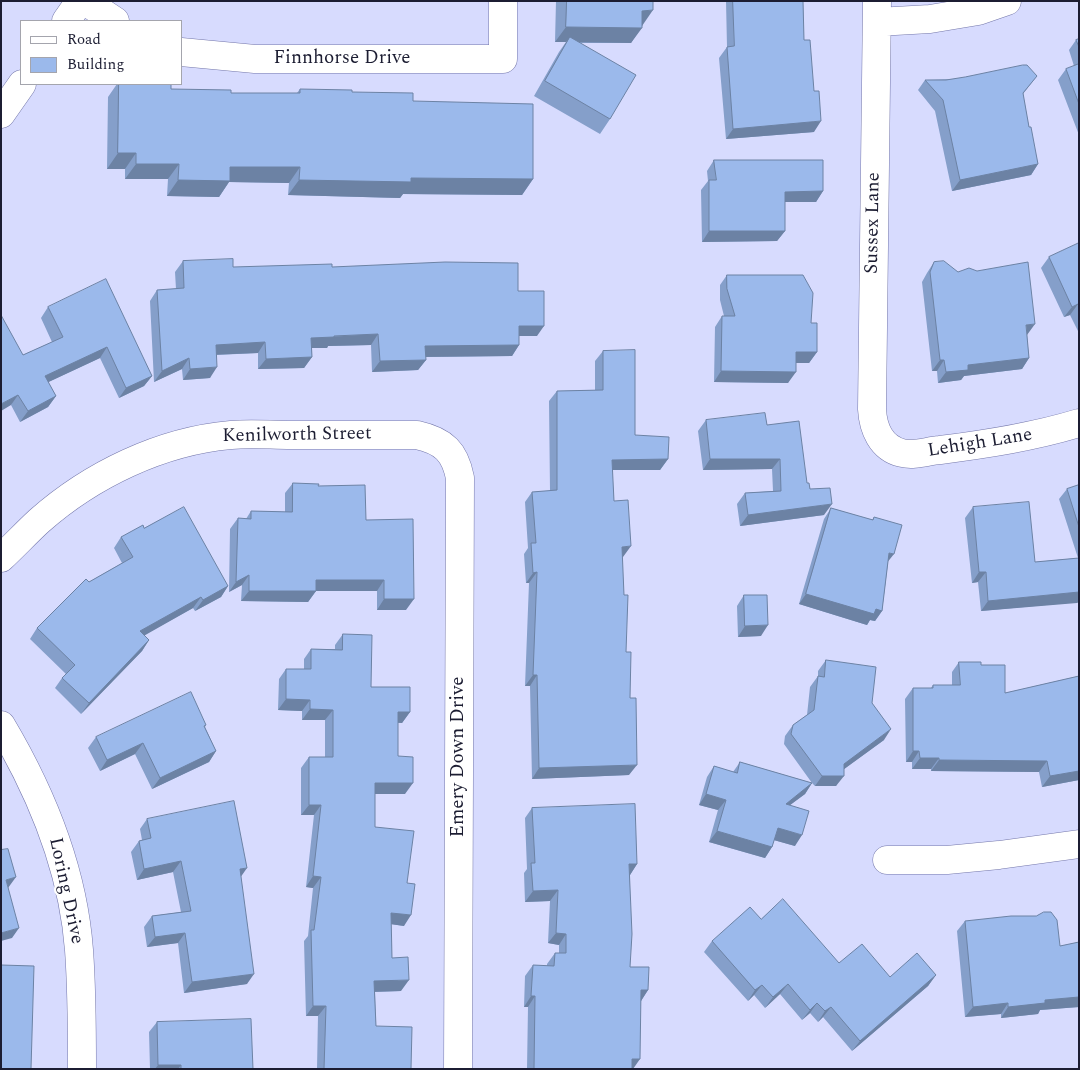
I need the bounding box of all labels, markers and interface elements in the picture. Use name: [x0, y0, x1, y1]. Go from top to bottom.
legend: [20, 20, 182, 85]
text: Road: [67, 28, 101, 51]
street label: Finnhorse Drive: [273, 48, 411, 70]
text: Building: [67, 53, 124, 76]
street label: Sussex Lane: [862, 172, 886, 274]
street label: Kenilworth Street: [222, 423, 372, 449]
street label: Lehigh Lane: [926, 424, 1034, 464]
street label: Emery Down Drive: [448, 677, 470, 837]
street label: Loring Drive: [43, 836, 87, 946]

